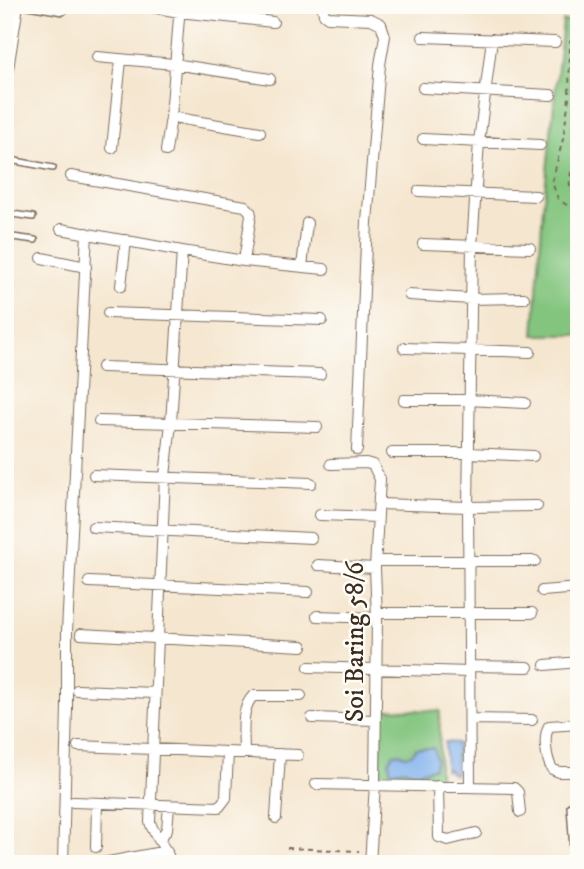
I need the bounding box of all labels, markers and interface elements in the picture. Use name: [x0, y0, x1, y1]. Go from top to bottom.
street label: Soi Baring 58/6: [339, 560, 372, 722]

